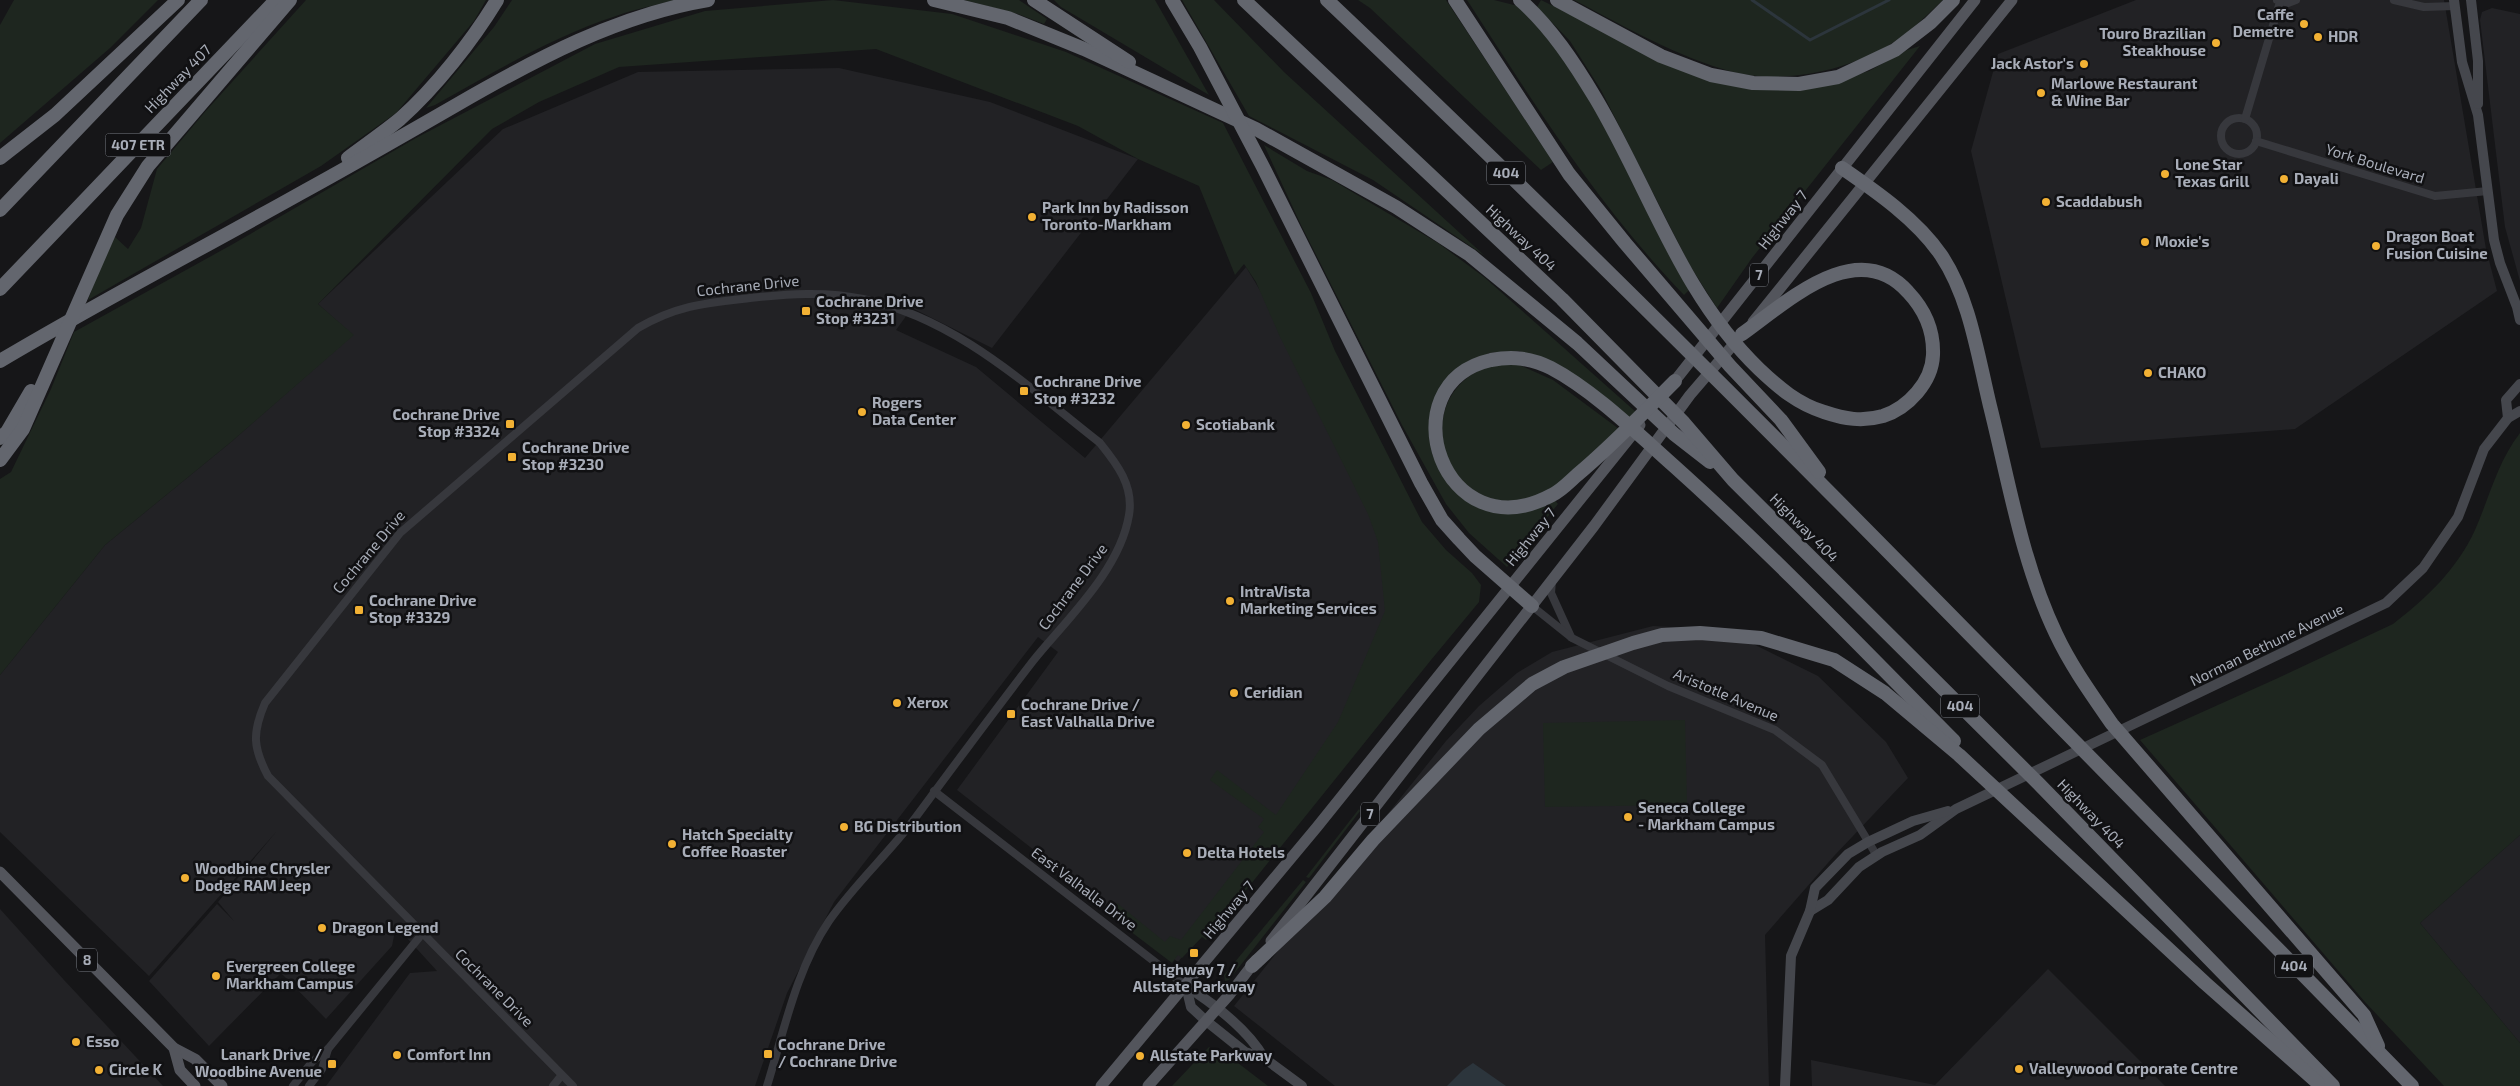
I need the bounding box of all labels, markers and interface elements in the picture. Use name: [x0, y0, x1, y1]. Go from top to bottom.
place label: Caffe Demetre: [2233, 5, 2294, 40]
marker: Caffe Demetre: [2298, 18, 2310, 30]
place label: Touro Brazilian Steakhouse: [2099, 24, 2206, 59]
place label: HDR: [2328, 27, 2359, 45]
marker: HDR: [2312, 31, 2324, 43]
marker: Touro Brazilian Steakhouse: [2210, 37, 2222, 49]
street label: Highway 407: [140, 40, 215, 116]
place label: Jack Astor's: [1991, 54, 2074, 72]
marker: Jack Astor's: [2078, 58, 2090, 70]
place label: Marlowe Restaurant & Wine Bar: [2051, 74, 2197, 109]
marker: Marlowe Restaurant & Wine Bar: [2035, 87, 2047, 99]
road number: 407 ETR: [106, 134, 170, 156]
street label: York Boulevard: [2324, 139, 2427, 187]
place label: Lone Star Texas Grill: [2175, 155, 2249, 190]
road number: 404: [1487, 162, 1525, 184]
marker: Lone Star Texas Grill: [2159, 168, 2171, 180]
place label: Dayali: [2294, 169, 2339, 188]
marker: Dayali: [2278, 173, 2290, 185]
street label: Highway 7: [1754, 186, 1811, 253]
place label: Scaddabush: [2056, 192, 2142, 210]
marker: Scaddabush: [2040, 196, 2052, 208]
place label: Park Inn by Radisson Toronto-Markham: [1042, 198, 1189, 233]
street label: Highway 404: [1483, 200, 1561, 274]
marker: Park Inn by Radisson Toronto-Markham: [1026, 211, 1038, 223]
place label: Dragon Boat Fusion Cuisine: [2386, 227, 2488, 262]
place label: Moxie's: [2155, 232, 2210, 250]
marker: Moxie's: [2139, 236, 2151, 248]
marker: Dragon Boat Fusion Cuisine: [2370, 240, 2382, 252]
road number: 7: [1750, 264, 1768, 286]
street label: Cochrane Drive: [696, 271, 800, 299]
place label: Cochrane Drive Stop #3231: [816, 292, 924, 327]
marker: Cochrane Drive Stop #3231: [800, 305, 812, 317]
place label: CHAKO: [2158, 363, 2206, 381]
marker: CHAKO: [2142, 367, 2154, 379]
place label: Cochrane Drive Stop #3232: [1034, 372, 1142, 407]
marker: Cochrane Drive Stop #3232: [1018, 385, 1030, 397]
place label: Rogers Data Center: [872, 393, 957, 428]
place label: Cochrane Drive Stop #3324: [392, 405, 500, 440]
marker: Rogers Data Center: [856, 406, 868, 418]
place label: Scotiabank: [1196, 415, 1275, 433]
marker: Cochrane Drive Stop #3324: [504, 418, 516, 430]
marker: Scotiabank: [1180, 419, 1192, 431]
place label: Cochrane Drive Stop #3230: [522, 438, 630, 473]
marker: Cochrane Drive Stop #3230: [506, 451, 518, 463]
street label: Highway 404: [1767, 489, 1843, 565]
street label: Highway 7: [1501, 503, 1559, 569]
street label: Cochrane Drive: [328, 506, 408, 597]
street label: Cochrane Drive: [1034, 540, 1110, 633]
place label: IntraVista Marketing Services: [1240, 582, 1377, 617]
place label: Cochrane Drive Stop #3329: [369, 591, 477, 626]
marker: IntraVista Marketing Services: [1224, 595, 1236, 607]
street label: Norman Bethune Avenue: [2187, 599, 2346, 689]
marker: Cochrane Drive Stop #3329: [353, 604, 365, 616]
street label: Aristotle Avenue: [1671, 664, 1782, 724]
place label: Ceridian: [1244, 683, 1303, 701]
marker: Ceridian: [1228, 687, 1240, 699]
place label: Xerox: [907, 693, 949, 711]
road number: 404: [1941, 694, 1979, 718]
place label: Cochrane Drive / East Valhalla Drive: [1021, 695, 1155, 730]
marker: Xerox: [891, 697, 903, 709]
marker: Cochrane Drive / East Valhalla Drive: [1005, 708, 1017, 720]
street label: Highway 404: [2054, 775, 2129, 852]
place label: Seneca College - Markham Campus: [1638, 798, 1775, 833]
road number: 7: [1361, 802, 1379, 826]
marker: Seneca College - Markham Campus: [1622, 811, 1634, 823]
place label: BG Distribution: [854, 817, 962, 835]
marker: BG Distribution: [838, 821, 850, 833]
place label: Hatch Specialty Coffee Roaster: [682, 825, 793, 860]
marker: Hatch Specialty Coffee Roaster: [666, 838, 678, 850]
street label: East Valhalla Drive: [1028, 843, 1141, 934]
place label: Delta Hotels: [1197, 843, 1285, 861]
marker: Delta Hotels: [1181, 847, 1193, 859]
place label: Woodbine Chrysler Dodge RAM Jeep: [195, 859, 331, 894]
marker: Woodbine Chrysler Dodge RAM Jeep: [179, 872, 191, 884]
street label: Highway 7: [1199, 877, 1258, 942]
place label: Dragon Legend: [332, 918, 438, 936]
marker: Dragon Legend: [316, 922, 328, 934]
street label: Cochrane Drive: [452, 944, 538, 1030]
marker: Highway 7 / Allstate Parkway: [1188, 947, 1200, 959]
road number: 8: [77, 948, 97, 972]
road number: 404: [2275, 954, 2313, 978]
place label: Evergreen College Markham Campus: [226, 957, 355, 992]
place label: Highway 7 / Allstate Parkway: [1133, 960, 1256, 996]
marker: Evergreen College Markham Campus: [210, 970, 222, 982]
place label: Esso: [86, 1032, 120, 1050]
place label: Cochrane Drive / Cochrane Drive: [778, 1035, 897, 1070]
marker: Esso: [70, 1036, 82, 1048]
place label: Lanark Drive / Woodbine Avenue: [195, 1045, 322, 1080]
place label: Comfort Inn: [407, 1045, 491, 1063]
place label: Allstate Parkway: [1150, 1046, 1273, 1065]
marker: Cochrane Drive / Cochrane Drive: [762, 1048, 774, 1060]
marker: Comfort Inn: [391, 1049, 403, 1061]
marker: Allstate Parkway: [1134, 1050, 1146, 1062]
marker: Lanark Drive / Woodbine Avenue: [326, 1058, 338, 1070]
place label: Valleywood Corporate Centre: [2029, 1059, 2238, 1078]
place label: Circle K: [109, 1060, 162, 1078]
marker: Valleywood Corporate Centre: [2013, 1063, 2025, 1075]
marker: Circle K: [93, 1064, 105, 1076]

